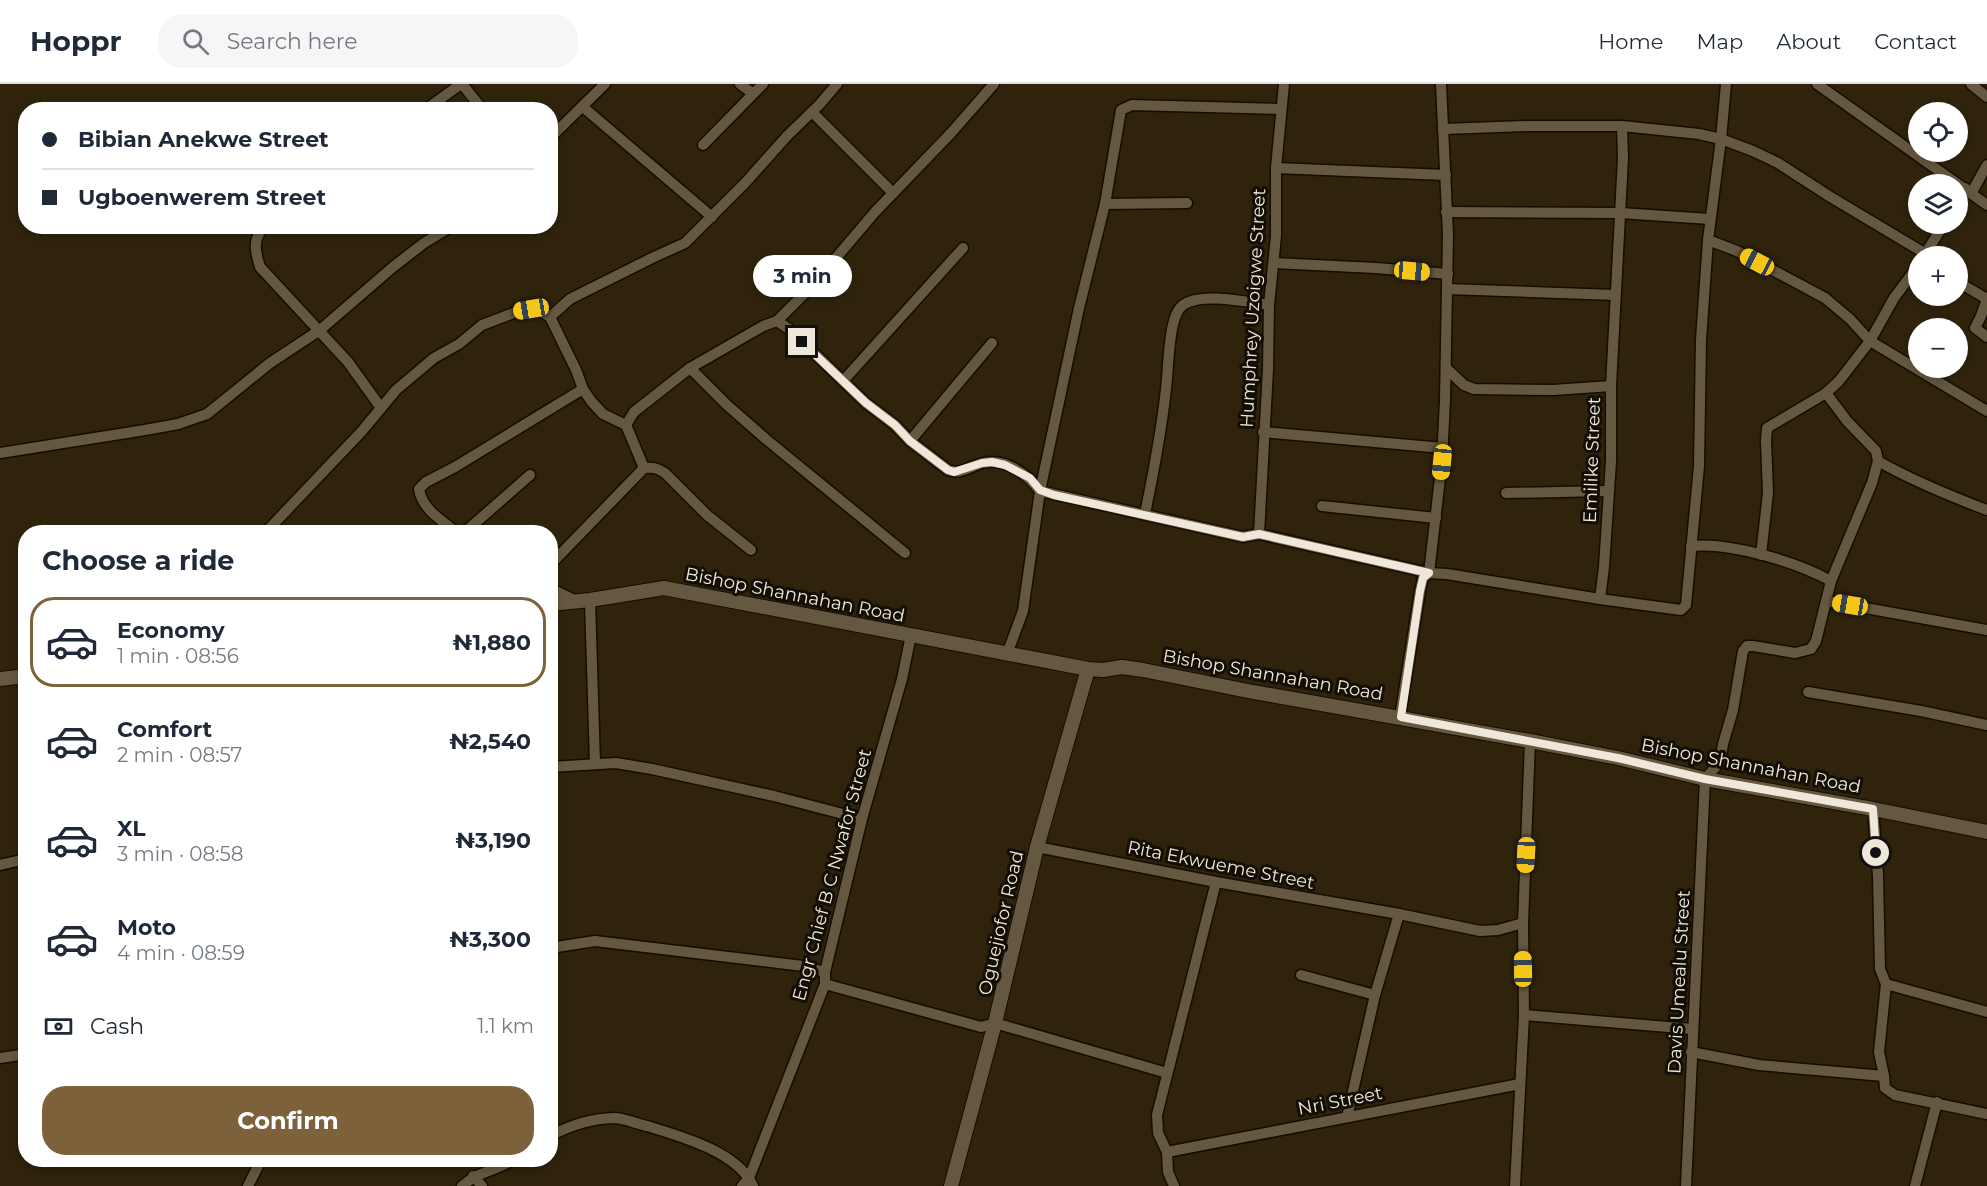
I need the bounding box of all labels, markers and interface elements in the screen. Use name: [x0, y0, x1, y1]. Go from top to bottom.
search box: [158, 14, 578, 68]
text: Hoppr: [30, 24, 122, 58]
icon: search: [179, 25, 212, 58]
text: Search here: [227, 28, 358, 55]
text: Home: [1598, 29, 1663, 54]
text: Map: [1696, 29, 1743, 54]
text: About: [1776, 29, 1841, 54]
text: Contact: [1874, 29, 1957, 54]
map controls: [1908, 102, 1968, 378]
button: locate: [1908, 102, 1968, 162]
text: Bibian Anekwe Street: [78, 126, 329, 153]
button: layers: [1908, 174, 1968, 234]
text: Ugboenwerem Street: [78, 184, 326, 211]
street label: Humphrey Uzoigwe Street: [1236, 188, 1270, 428]
car: [1737, 246, 1777, 278]
button: +: [1908, 246, 1968, 306]
callout: 3 min: [752, 255, 852, 297]
car: [1393, 260, 1431, 282]
text: 3 min: [773, 264, 832, 288]
car: [512, 297, 550, 321]
button: −: [1908, 318, 1968, 378]
route end: [788, 328, 815, 355]
street label: Emilike Street: [1579, 397, 1605, 523]
car: [1431, 443, 1453, 481]
text: Choose a ride: [42, 544, 234, 577]
street label: Bishop Shannahan Road: [683, 563, 907, 627]
car: [1831, 593, 1869, 617]
icon: car: [45, 615, 99, 669]
text: Economy: [117, 617, 225, 644]
text: ₦1,880: [453, 629, 531, 656]
text: 1 min · 08:56: [117, 644, 239, 668]
street label: Bishop Shannahan Road: [1161, 645, 1385, 705]
icon: car: [45, 714, 99, 768]
text: Comfort: [117, 716, 212, 743]
text: ₦2,540: [449, 728, 531, 755]
street label: Bishop Shannahan Road: [1639, 734, 1863, 798]
text: 2 min · 08:57: [117, 743, 242, 767]
street label: Engr Chief B C Nwafor Street: [788, 747, 876, 1003]
icon: car: [45, 813, 99, 867]
text: XL: [117, 815, 146, 842]
text: ₦3,190: [455, 827, 531, 854]
street label: Rita Ekwueme Street: [1126, 836, 1316, 894]
car: [1516, 837, 1536, 873]
route start: [1862, 839, 1889, 866]
text: 3 min · 08:58: [117, 842, 243, 866]
street label: Oguejiofor Road: [974, 849, 1028, 997]
street label: Davis Umealu Street: [1663, 890, 1695, 1074]
icon: car: [45, 912, 99, 966]
text: Moto: [117, 914, 176, 941]
text: ₦3,300: [449, 926, 531, 953]
text: 4 min · 08:59: [117, 941, 245, 965]
car: [1514, 951, 1532, 987]
icon: cash: [42, 1010, 75, 1043]
text: Cash: [90, 1013, 144, 1040]
text: 1.1 km: [477, 1014, 534, 1038]
street label: Nri Street: [1296, 1082, 1384, 1120]
button: Confirm: [42, 1086, 534, 1155]

